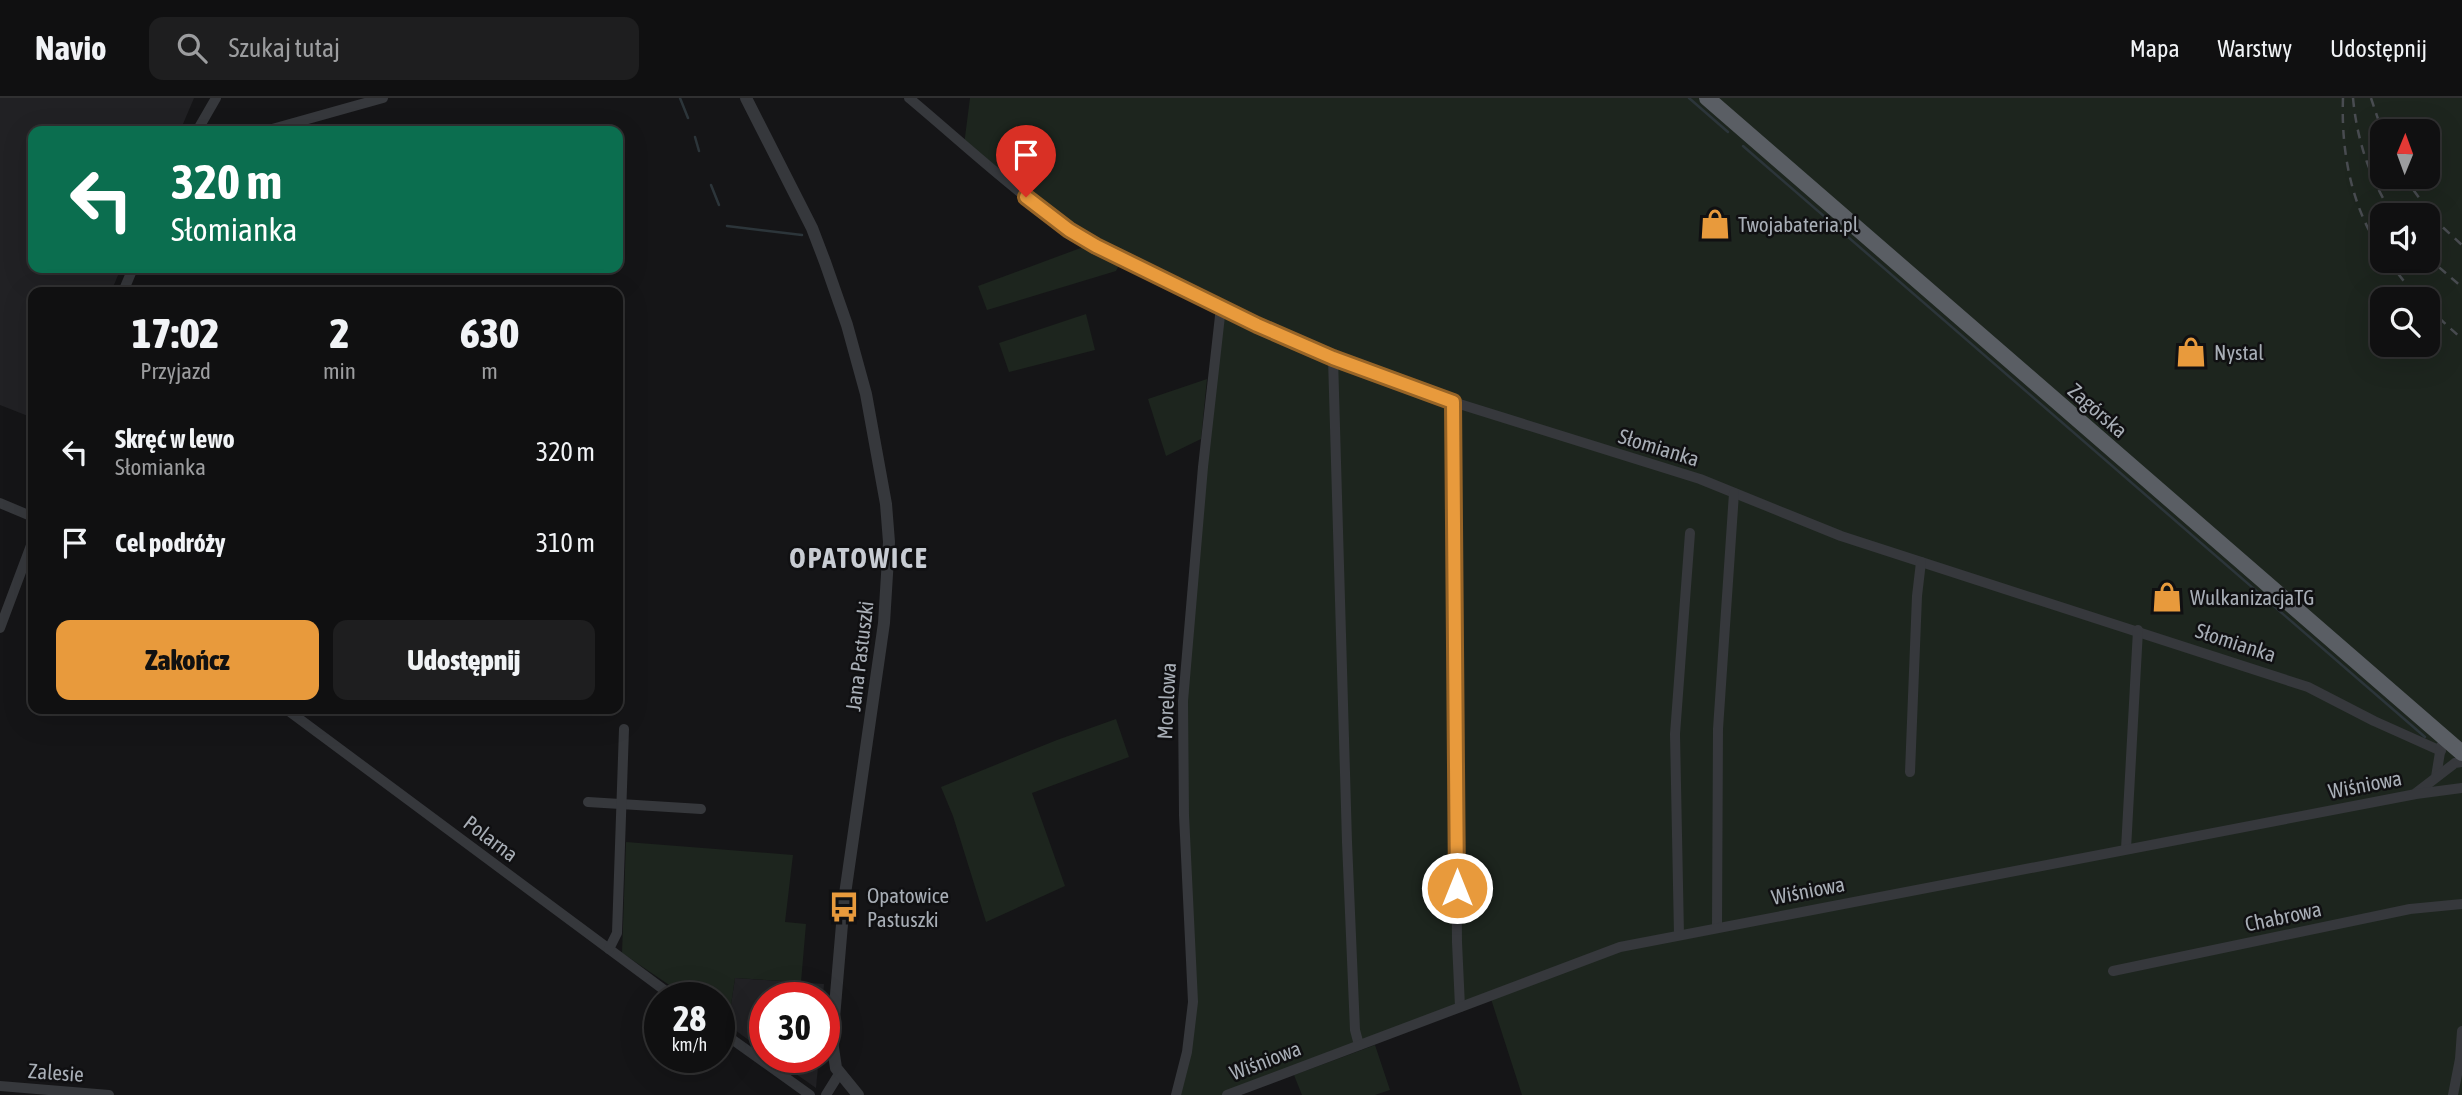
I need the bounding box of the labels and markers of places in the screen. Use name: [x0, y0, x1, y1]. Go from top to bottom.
pin: [996, 125, 1056, 197]
shop icon: Twojabateria.pl: [1698, 207, 1732, 241]
place label: Twojabateria.pl: [1738, 212, 1859, 236]
shop icon: Nystal: [2174, 335, 2208, 369]
place label: Nystal: [2214, 340, 2264, 364]
shop icon: WulkanizacjaTG: [2150, 580, 2184, 614]
place label: WulkanizacjaTG: [2190, 585, 2314, 609]
place label: Opatowice Pastuszki: [867, 883, 949, 931]
bus stop icon: Opatowice Pastuszki: [827, 890, 861, 924]

